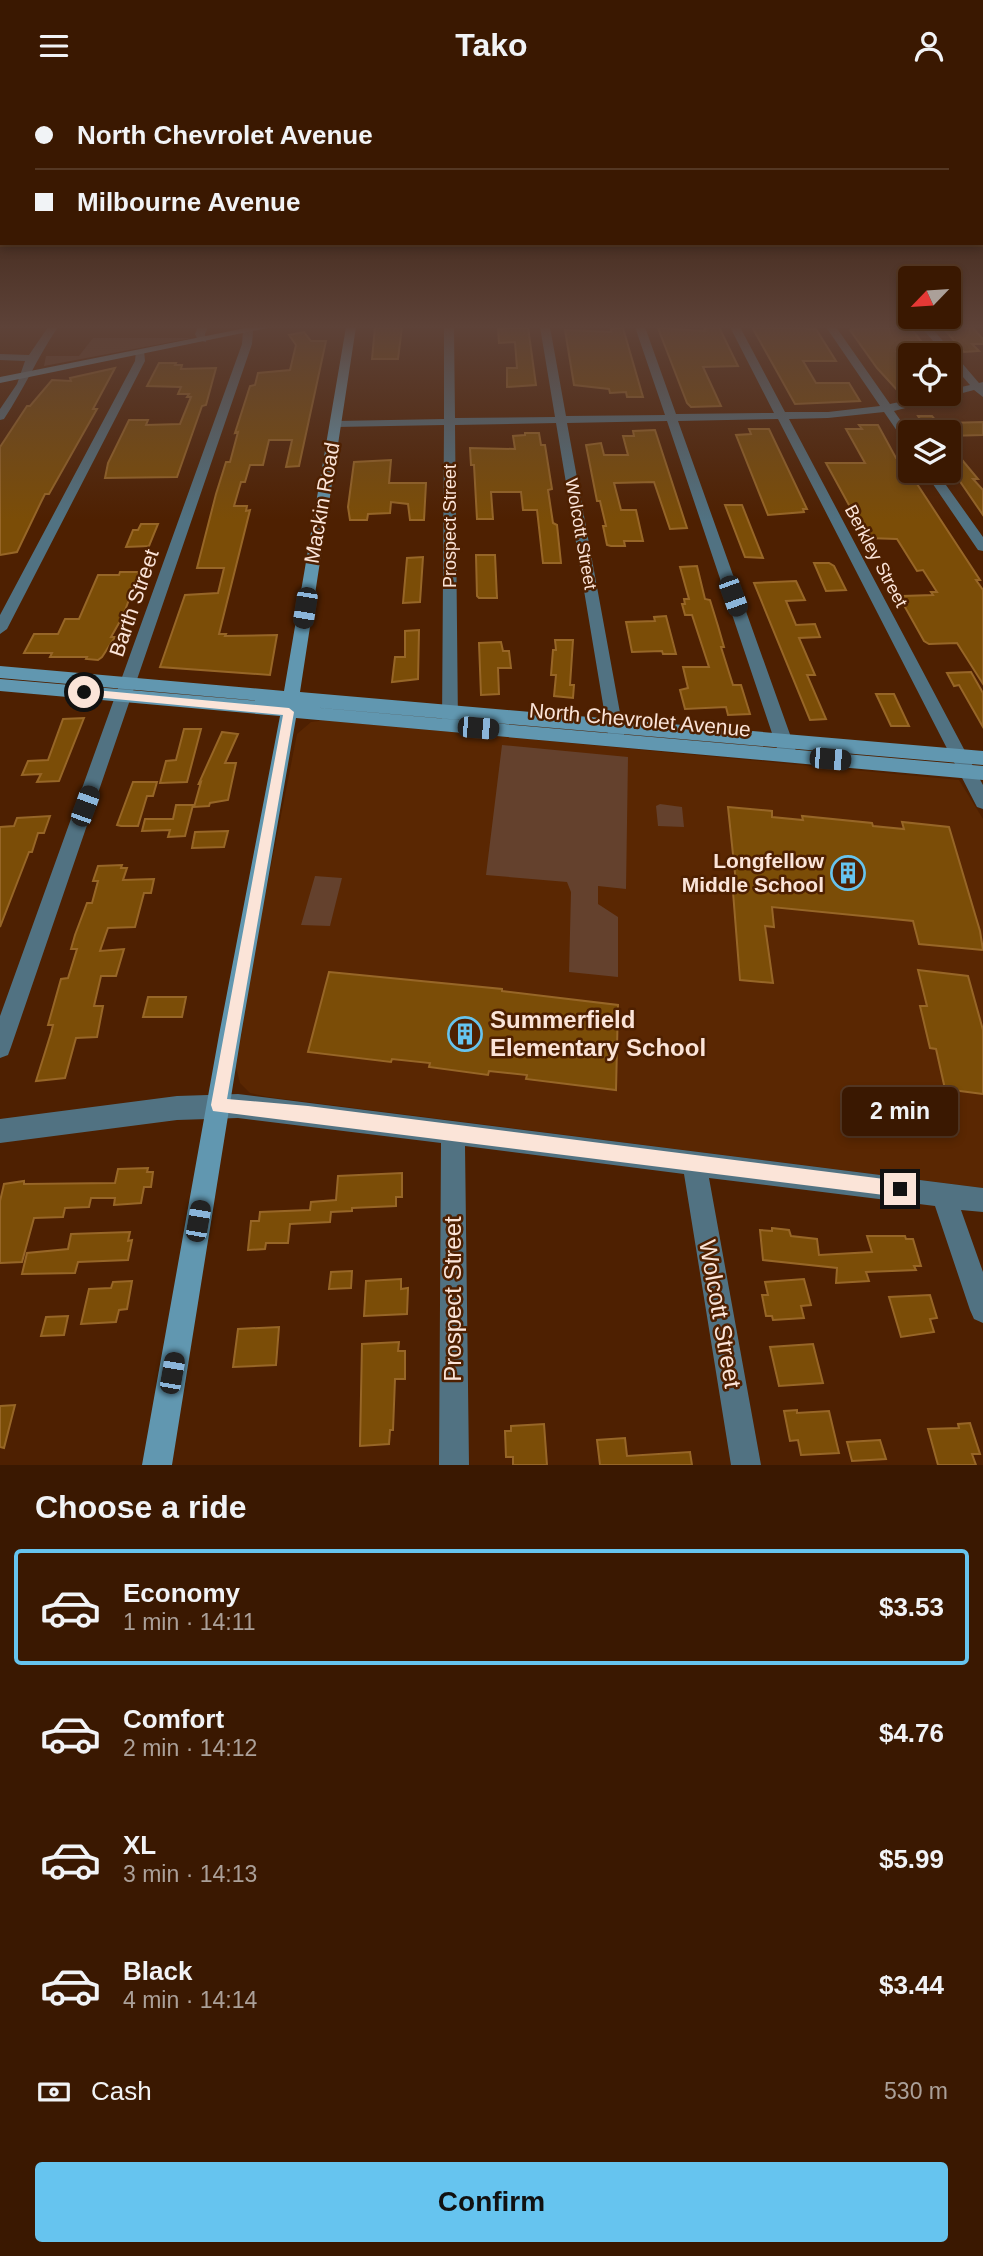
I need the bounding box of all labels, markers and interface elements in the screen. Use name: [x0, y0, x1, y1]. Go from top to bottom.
icon: menu: [35, 27, 73, 65]
text: Tako: [455, 27, 528, 63]
icon: person: [910, 27, 948, 65]
text: North Chevrolet Avenue: [77, 120, 373, 150]
text: Milbourne Avenue: [77, 187, 300, 217]
north arrow: [898, 266, 961, 329]
map controls: [898, 266, 961, 483]
button: locate: [898, 343, 961, 406]
button: layers: [898, 420, 961, 483]
street label: Mackin Road: [300, 441, 343, 565]
street label: Prospect Street: [440, 464, 460, 588]
street label: Wolcott Street: [561, 477, 601, 591]
street label: Berkley Street: [841, 501, 911, 611]
street label: Barth Street: [104, 546, 163, 660]
car: [716, 573, 751, 619]
car: [292, 586, 319, 630]
route start: [68, 676, 100, 708]
street label: North Chevrolet Avenue: [528, 698, 752, 741]
car: [457, 716, 500, 740]
car: [809, 747, 852, 771]
car: [68, 783, 103, 829]
place label: Longfellow Middle School: [682, 849, 825, 896]
building icon: Longfellow Middle School: [829, 854, 867, 892]
place label: Summerfield Elementary School: [490, 1006, 706, 1061]
building icon: Summerfield Elementary School: [446, 1015, 484, 1053]
callout: 2 min: [842, 1087, 958, 1137]
text: 2 min: [870, 1098, 930, 1124]
route end: [884, 1173, 916, 1205]
car: [185, 1198, 212, 1244]
street label: Prospect Street: [439, 1216, 466, 1382]
street label: Wolcott Street: [694, 1238, 747, 1391]
car: [159, 1350, 186, 1396]
text: Choose a ride: [35, 1489, 247, 1525]
icon: car: [39, 1576, 102, 1639]
text: Economy: [123, 1578, 240, 1608]
text: $3.53: [879, 1592, 944, 1622]
text: 1 min · 14:11: [123, 1609, 256, 1635]
icon: car: [39, 1702, 102, 1765]
text: Comfort: [123, 1704, 224, 1734]
text: $4.76: [879, 1718, 944, 1748]
text: 2 min · 14:12: [123, 1735, 257, 1761]
icon: car: [39, 1828, 102, 1891]
text: XL: [123, 1830, 156, 1860]
text: $5.99: [879, 1844, 944, 1874]
text: 3 min · 14:13: [123, 1861, 257, 1887]
icon: car: [39, 1954, 102, 2017]
text: Black: [123, 1956, 192, 1986]
text: $3.44: [879, 1970, 944, 2000]
text: 4 min · 14:14: [123, 1987, 257, 2013]
icon: cash: [35, 2073, 73, 2111]
text: Cash: [91, 2076, 152, 2106]
text: 530 m: [884, 2078, 948, 2104]
button: Confirm: [35, 2162, 948, 2242]

